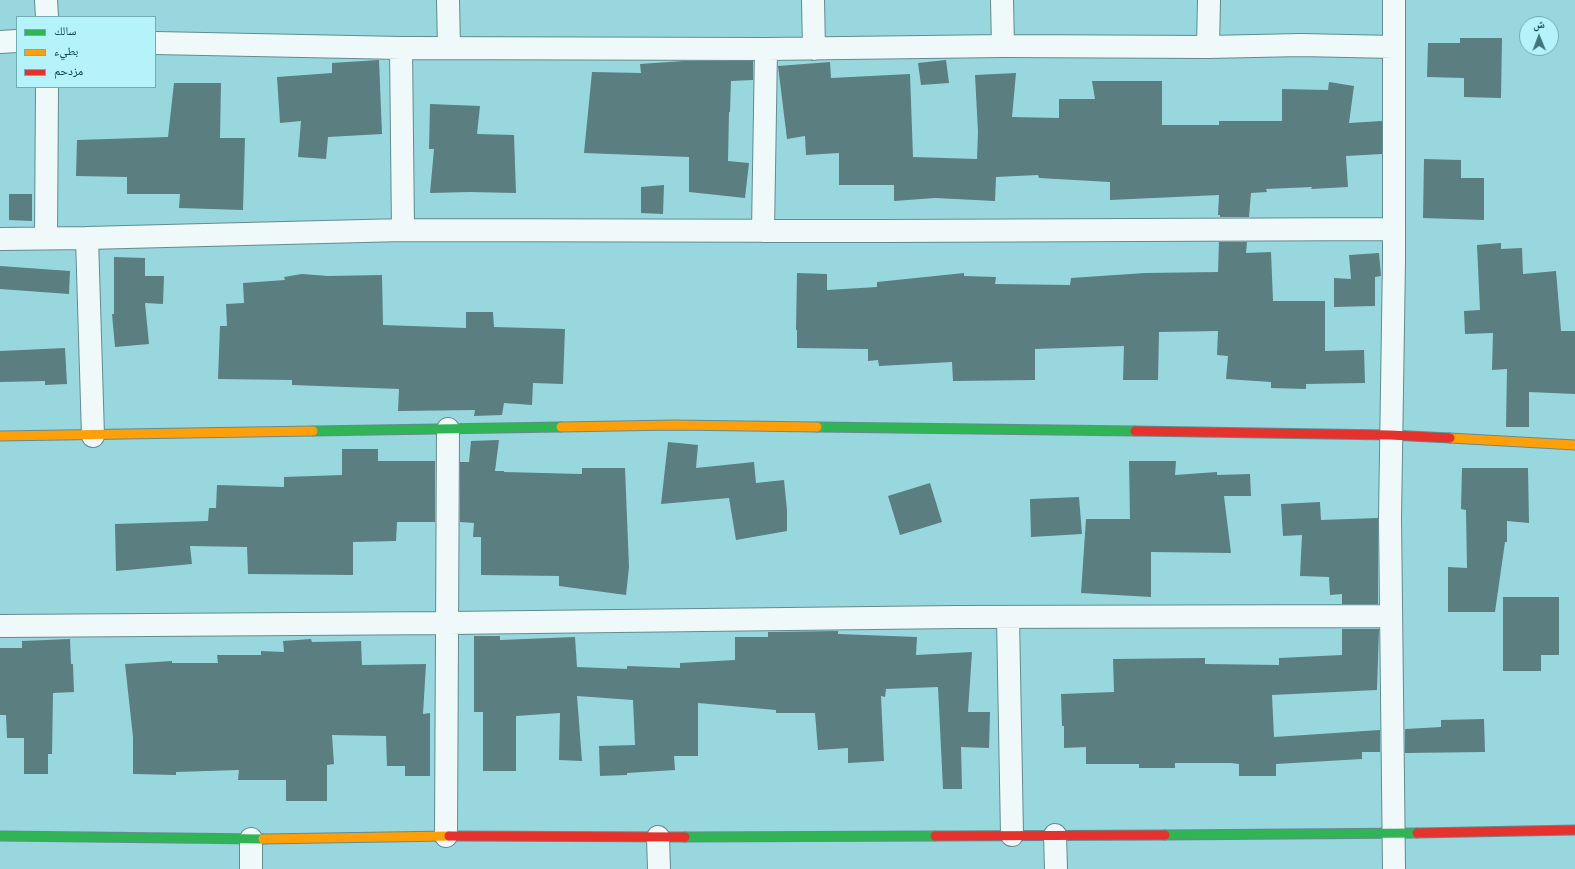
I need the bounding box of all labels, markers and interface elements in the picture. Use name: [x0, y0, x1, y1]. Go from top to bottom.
legend: [16, 16, 156, 88]
north arrow: [1519, 16, 1559, 56]
text: ش: [1533, 18, 1545, 31]
text: سالك: [54, 24, 76, 38]
text: بطيء: [54, 44, 78, 58]
text: مزدحم: [54, 64, 83, 78]

